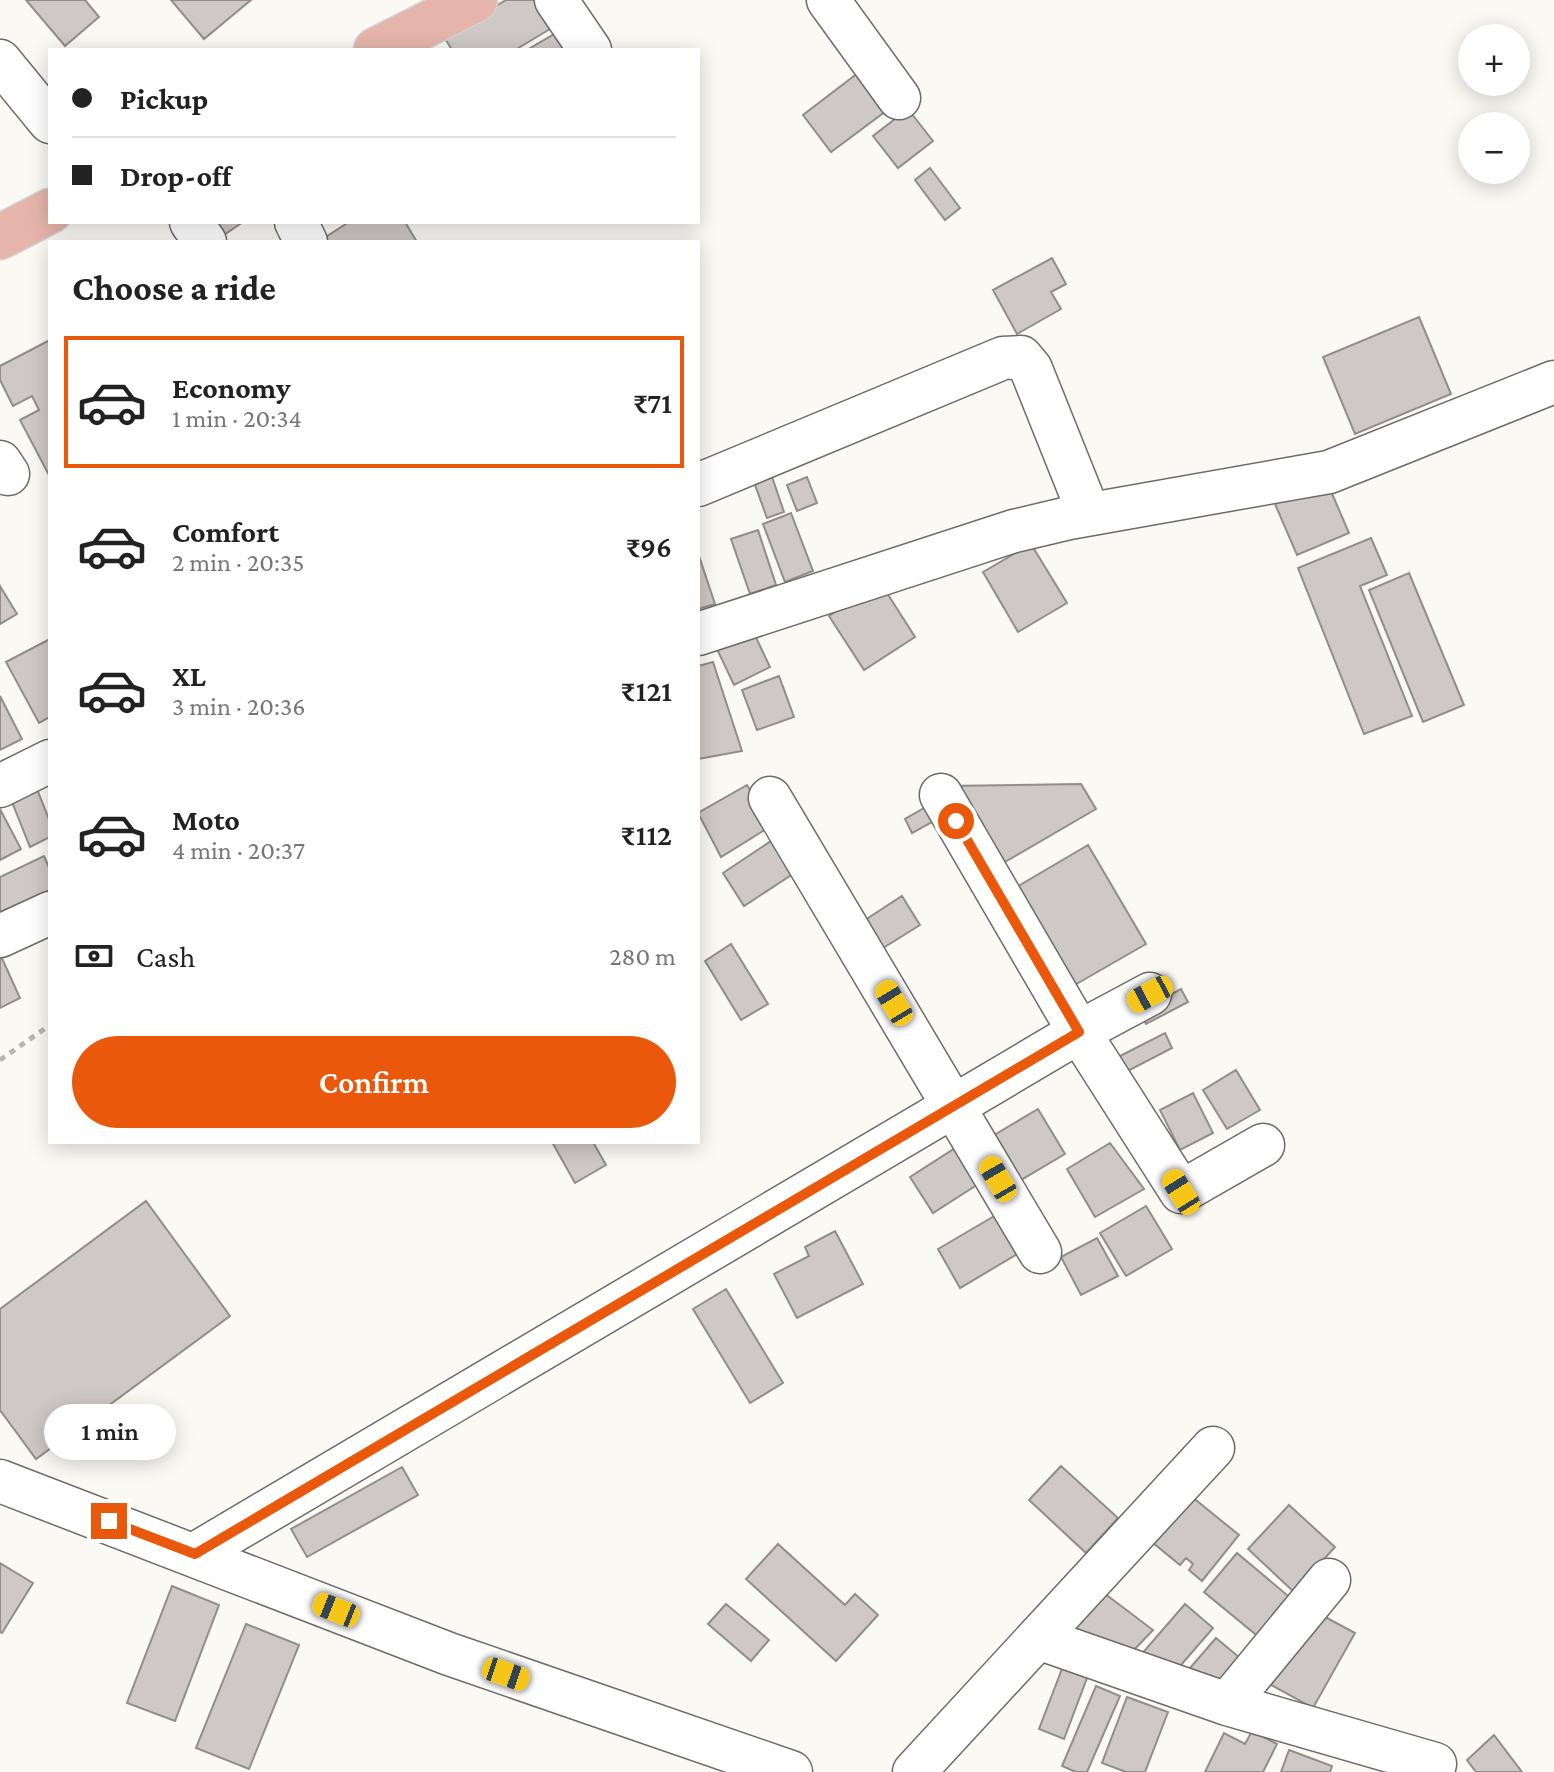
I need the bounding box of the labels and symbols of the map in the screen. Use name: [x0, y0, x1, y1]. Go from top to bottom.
route start: [938, 803, 974, 839]
car: [1123, 972, 1177, 1016]
car: [871, 976, 917, 1030]
car: [976, 1152, 1020, 1206]
car: [1158, 1165, 1204, 1219]
callout: 1 min: [43, 1405, 175, 1461]
route end: [91, 1503, 127, 1539]
car: [309, 1590, 363, 1630]
car: [479, 1655, 533, 1693]

